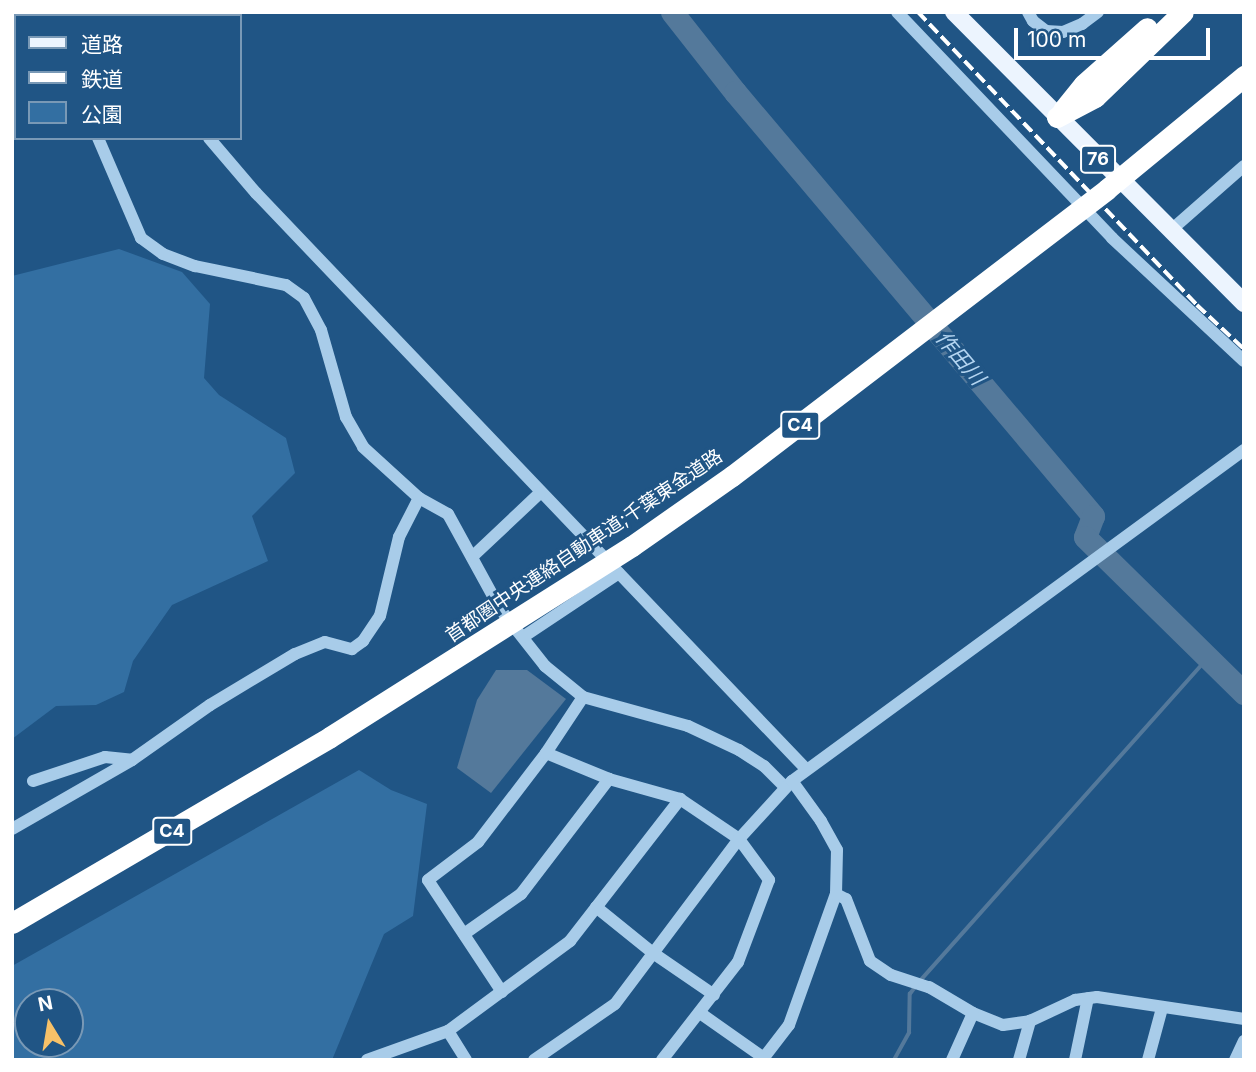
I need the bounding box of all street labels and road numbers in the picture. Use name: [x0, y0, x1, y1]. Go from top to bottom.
road number: 76: [1079, 144, 1117, 174]
road number: C4: [779, 410, 821, 440]
street label: 首都圏中央連絡自動車道;千葉東金道路: [441, 445, 727, 647]
road number: C4: [151, 816, 193, 846]

